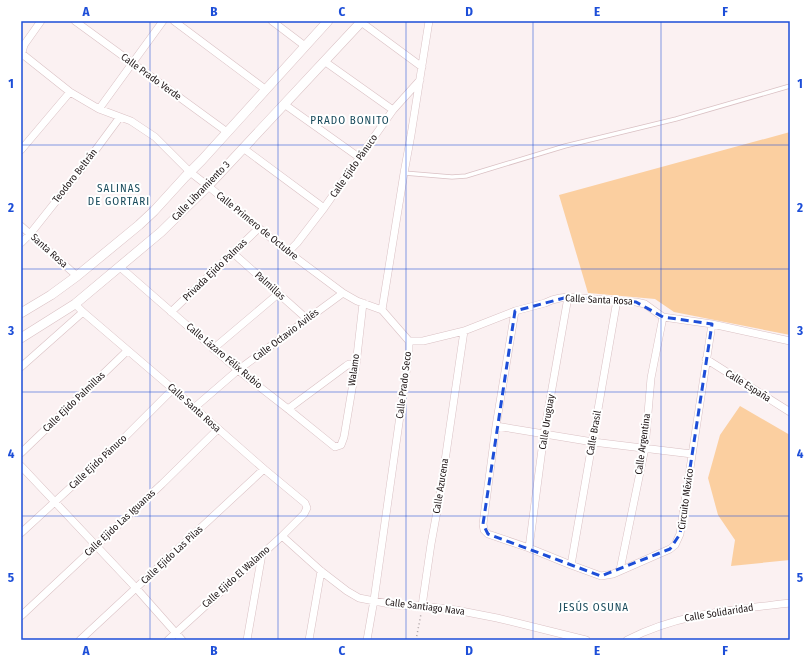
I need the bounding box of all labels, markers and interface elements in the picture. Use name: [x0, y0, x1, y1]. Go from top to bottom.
text: A: [81, 4, 90, 19]
text: B: [210, 4, 218, 19]
text: C: [339, 4, 346, 19]
text: D: [465, 4, 473, 19]
text: E: [594, 4, 600, 19]
text: F: [722, 4, 728, 19]
street label: Calle Prado Verde: [118, 51, 184, 103]
text: 1: [8, 76, 14, 91]
text: 1: [797, 76, 803, 91]
district label: PRADO BONITO: [310, 114, 390, 127]
street label: Calle Ejido Pánuco: [328, 132, 380, 200]
street label: Teodoro Beltrán: [50, 147, 100, 205]
street label: Calle Libramiento 3: [169, 158, 233, 223]
district label: SALINAS DE GORTARI: [88, 182, 150, 208]
street label: Calle Primero de Octubre: [214, 189, 300, 263]
text: 2: [7, 200, 14, 215]
text: 2: [796, 200, 803, 215]
street label: Santa Rosa: [28, 231, 70, 271]
street label: Privada Ejido Palmas: [180, 236, 250, 304]
street label: Palmillas: [252, 269, 288, 303]
street label: Calle Santa Rosa: [565, 292, 633, 308]
street label: Calle Octavio Avilés: [251, 306, 321, 364]
street label: Calle Lázaro Félix Rubio: [183, 321, 265, 391]
text: 3: [7, 323, 14, 338]
text: 3: [796, 323, 803, 338]
street label: Calle Prado Seco: [394, 351, 414, 419]
street label: Walamo: [346, 353, 362, 387]
street label: Calle España: [723, 367, 773, 405]
street label: Calle Ejido Palmillas: [40, 369, 108, 435]
street label: Calle Santa Rosa: [165, 381, 223, 435]
street label: Calle Uruguay: [537, 393, 557, 451]
street label: Calle Brasil: [584, 409, 604, 456]
street label: Calle Argentina: [633, 413, 653, 475]
street label: Calle Ejido Pánuco: [67, 432, 129, 492]
text: 4: [8, 446, 15, 461]
text: 4: [797, 446, 804, 461]
street label: Calle Azucena: [431, 457, 451, 515]
street label: Circuito México: [676, 468, 696, 530]
street label: Calle Ejido Las Iguanas: [82, 487, 158, 559]
street label: Calle Ejido Las Pilas: [139, 523, 205, 587]
street label: Calle Ejido El Walamo: [200, 543, 272, 611]
text: 5: [8, 570, 14, 585]
text: 5: [797, 570, 803, 585]
street label: Calle Santiago Nava: [384, 596, 466, 618]
district label: JESÚS OSUNA: [559, 600, 629, 614]
street label: Calle Solidaridad: [684, 602, 754, 624]
text: A: [81, 643, 90, 658]
text: B: [210, 643, 218, 658]
text: C: [339, 643, 346, 658]
text: D: [465, 643, 473, 658]
text: E: [594, 643, 600, 658]
text: F: [722, 643, 728, 658]

